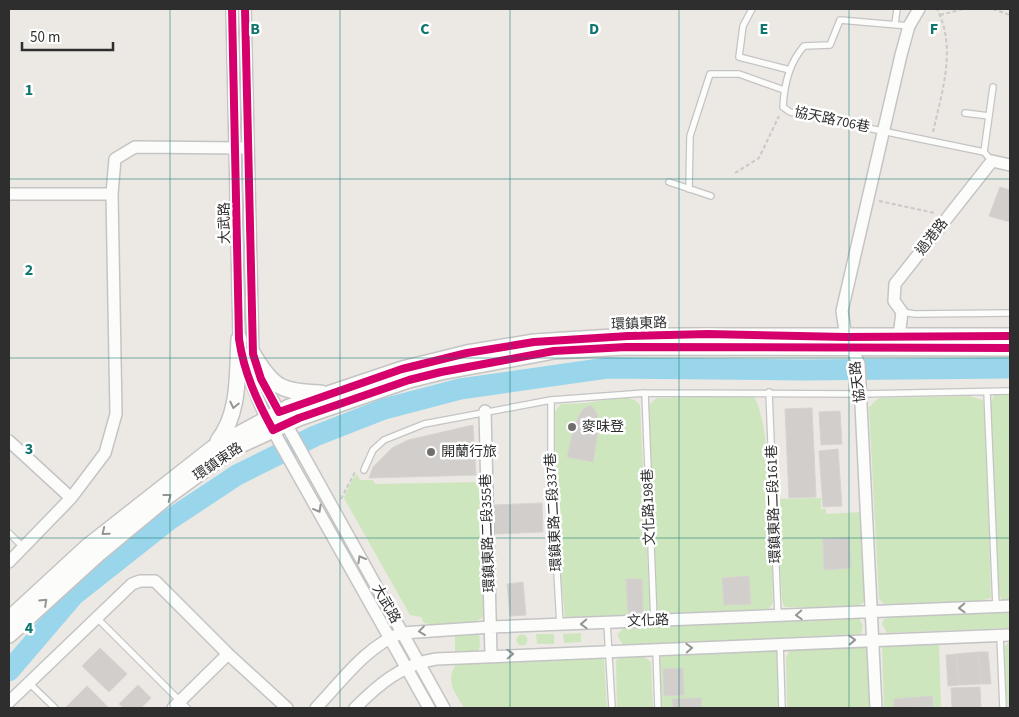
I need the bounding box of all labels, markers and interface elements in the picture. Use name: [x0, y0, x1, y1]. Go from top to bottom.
text: B: [250, 18, 260, 40]
text: C: [420, 18, 430, 40]
text: D: [589, 18, 599, 40]
text: E: [760, 18, 768, 40]
text: F: [930, 18, 938, 40]
scale bar: [22, 20, 114, 52]
text: 50 m: [30, 27, 60, 48]
text: 1: [25, 79, 33, 101]
street label: 協天路706巷: [792, 102, 872, 138]
street label: 大武路: [215, 202, 235, 244]
street label: 過港路: [911, 214, 953, 260]
text: 2: [25, 259, 33, 281]
street label: 環鎮東路: [611, 313, 667, 335]
street label: 協天路: [846, 360, 870, 404]
one-way arrow: [229, 401, 239, 410]
place label: 麥味登: [582, 417, 624, 437]
marker: 麥味登: [566, 421, 578, 433]
text: 3: [25, 438, 33, 460]
street label: 環鎮東路: [189, 438, 247, 486]
place label: 開蘭行旅: [441, 442, 497, 462]
street label: 環鎮東路二段161巷: [762, 444, 786, 564]
marker: 開蘭行旅: [425, 446, 437, 458]
street label: 環鎮東路二段337巷: [541, 452, 567, 572]
street label: 文化路198巷: [638, 468, 660, 546]
street label: 環鎮東路二段355巷: [476, 473, 500, 593]
one-way arrow: [162, 494, 171, 502]
one-way arrow: [312, 504, 322, 513]
one-way arrow: [102, 527, 111, 536]
one-way arrow: [357, 555, 367, 564]
street label: 大武路: [367, 581, 405, 627]
one-way arrow: [39, 599, 48, 608]
one-way arrow: [957, 602, 965, 613]
one-way arrow: [795, 609, 803, 620]
street label: 文化路: [627, 610, 669, 632]
text: 4: [25, 617, 34, 639]
one-way arrow: [580, 619, 588, 629]
one-way arrow: [418, 625, 426, 636]
one-way arrow: [848, 635, 856, 646]
one-way arrow: [686, 643, 694, 654]
one-way arrow: [506, 649, 514, 660]

